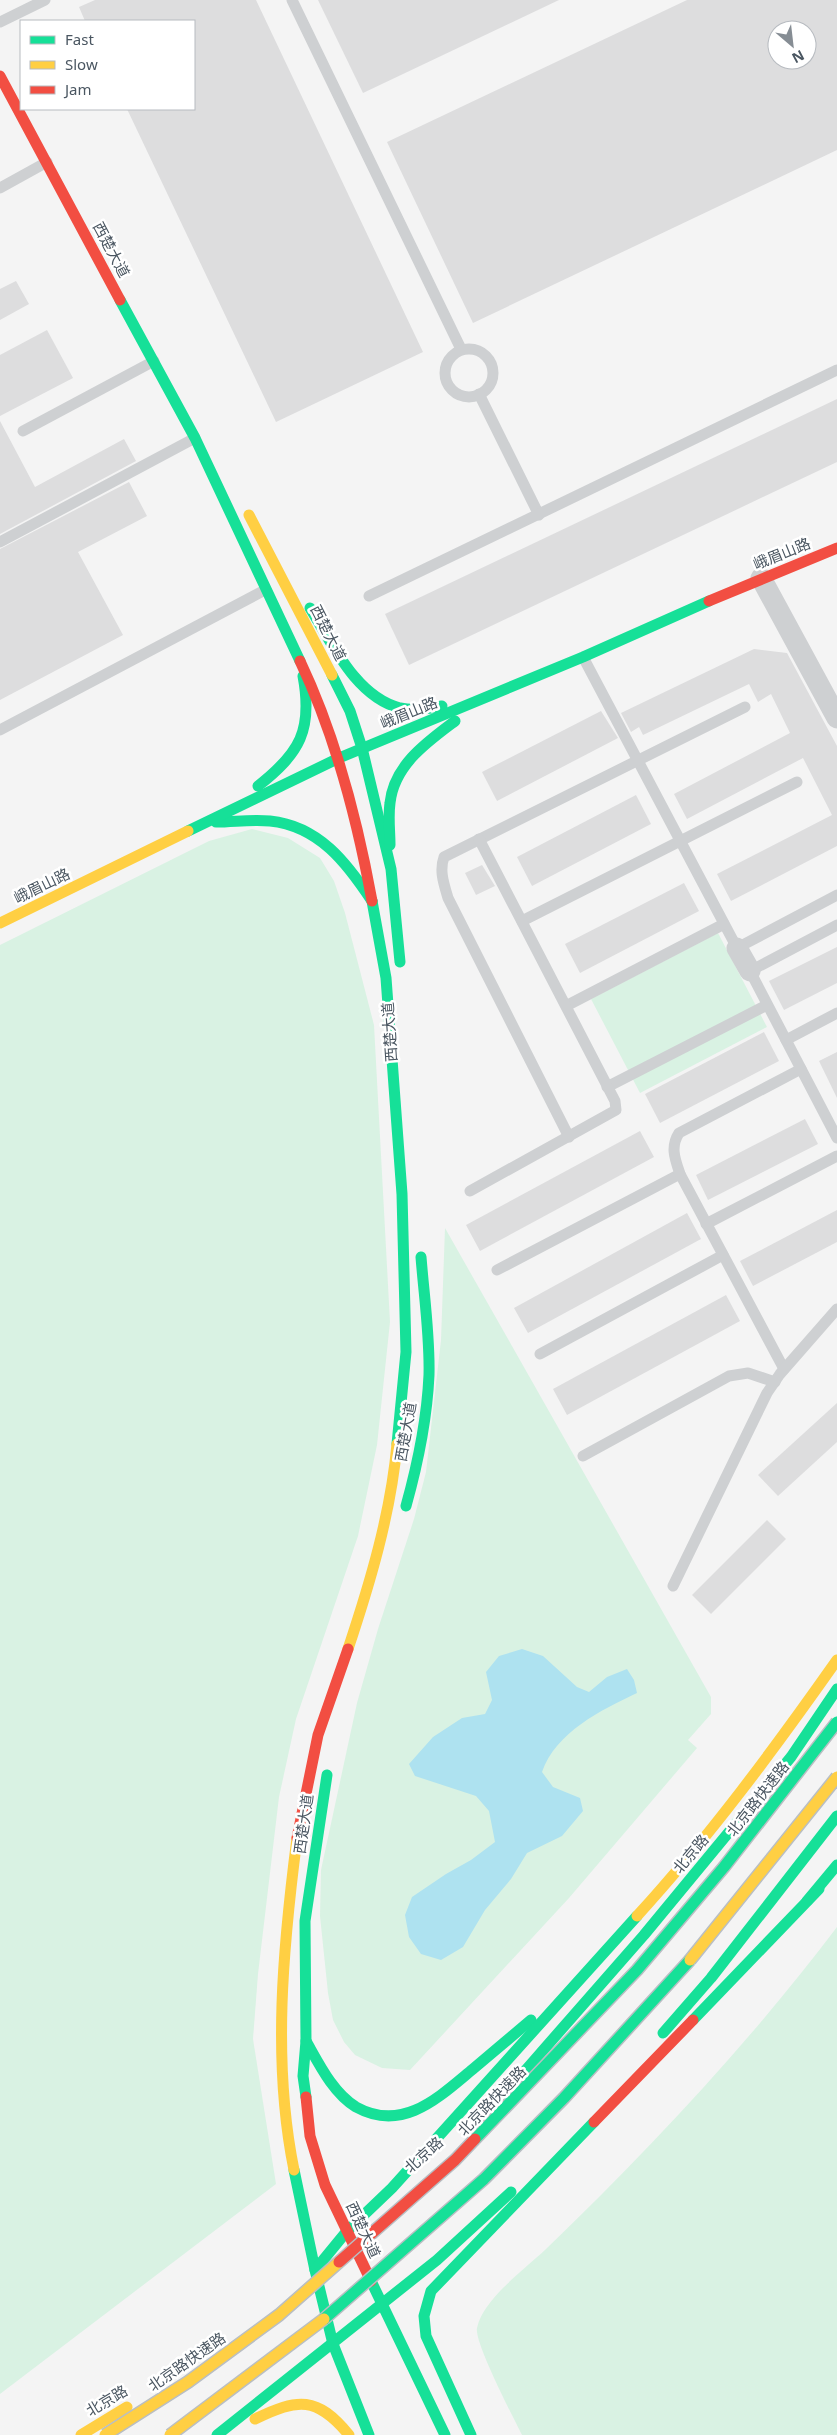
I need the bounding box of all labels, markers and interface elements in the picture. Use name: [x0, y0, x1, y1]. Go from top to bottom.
legend: [20, 20, 195, 110]
north arrow: [767, 20, 817, 70]
text: Fast: [65, 29, 94, 49]
text: N: [789, 46, 808, 68]
text: Slow: [65, 54, 98, 74]
text: Jam: [63, 79, 92, 99]
street label: 西楚大道: [89, 218, 135, 281]
street label: 峨眉山路: [750, 533, 813, 574]
street label: 西楚大道: [306, 601, 351, 664]
street label: 峨眉山路: [377, 692, 440, 733]
street label: 峨眉山路: [10, 863, 73, 907]
street label: 西楚大道: [377, 1001, 401, 1063]
street label: 西楚大道: [390, 1401, 420, 1463]
street label: 北京路快速路: [722, 1757, 793, 1840]
street label: 西楚大道: [289, 1793, 317, 1855]
street label: 北京路: [668, 1830, 712, 1877]
street label: 北京路快速路: [453, 2061, 530, 2140]
street label: 北京路: [400, 2132, 447, 2177]
street label: 西楚大道: [342, 2198, 386, 2261]
street label: 北京路快速路: [144, 2327, 229, 2395]
street label: 北京路: [82, 2380, 131, 2420]

